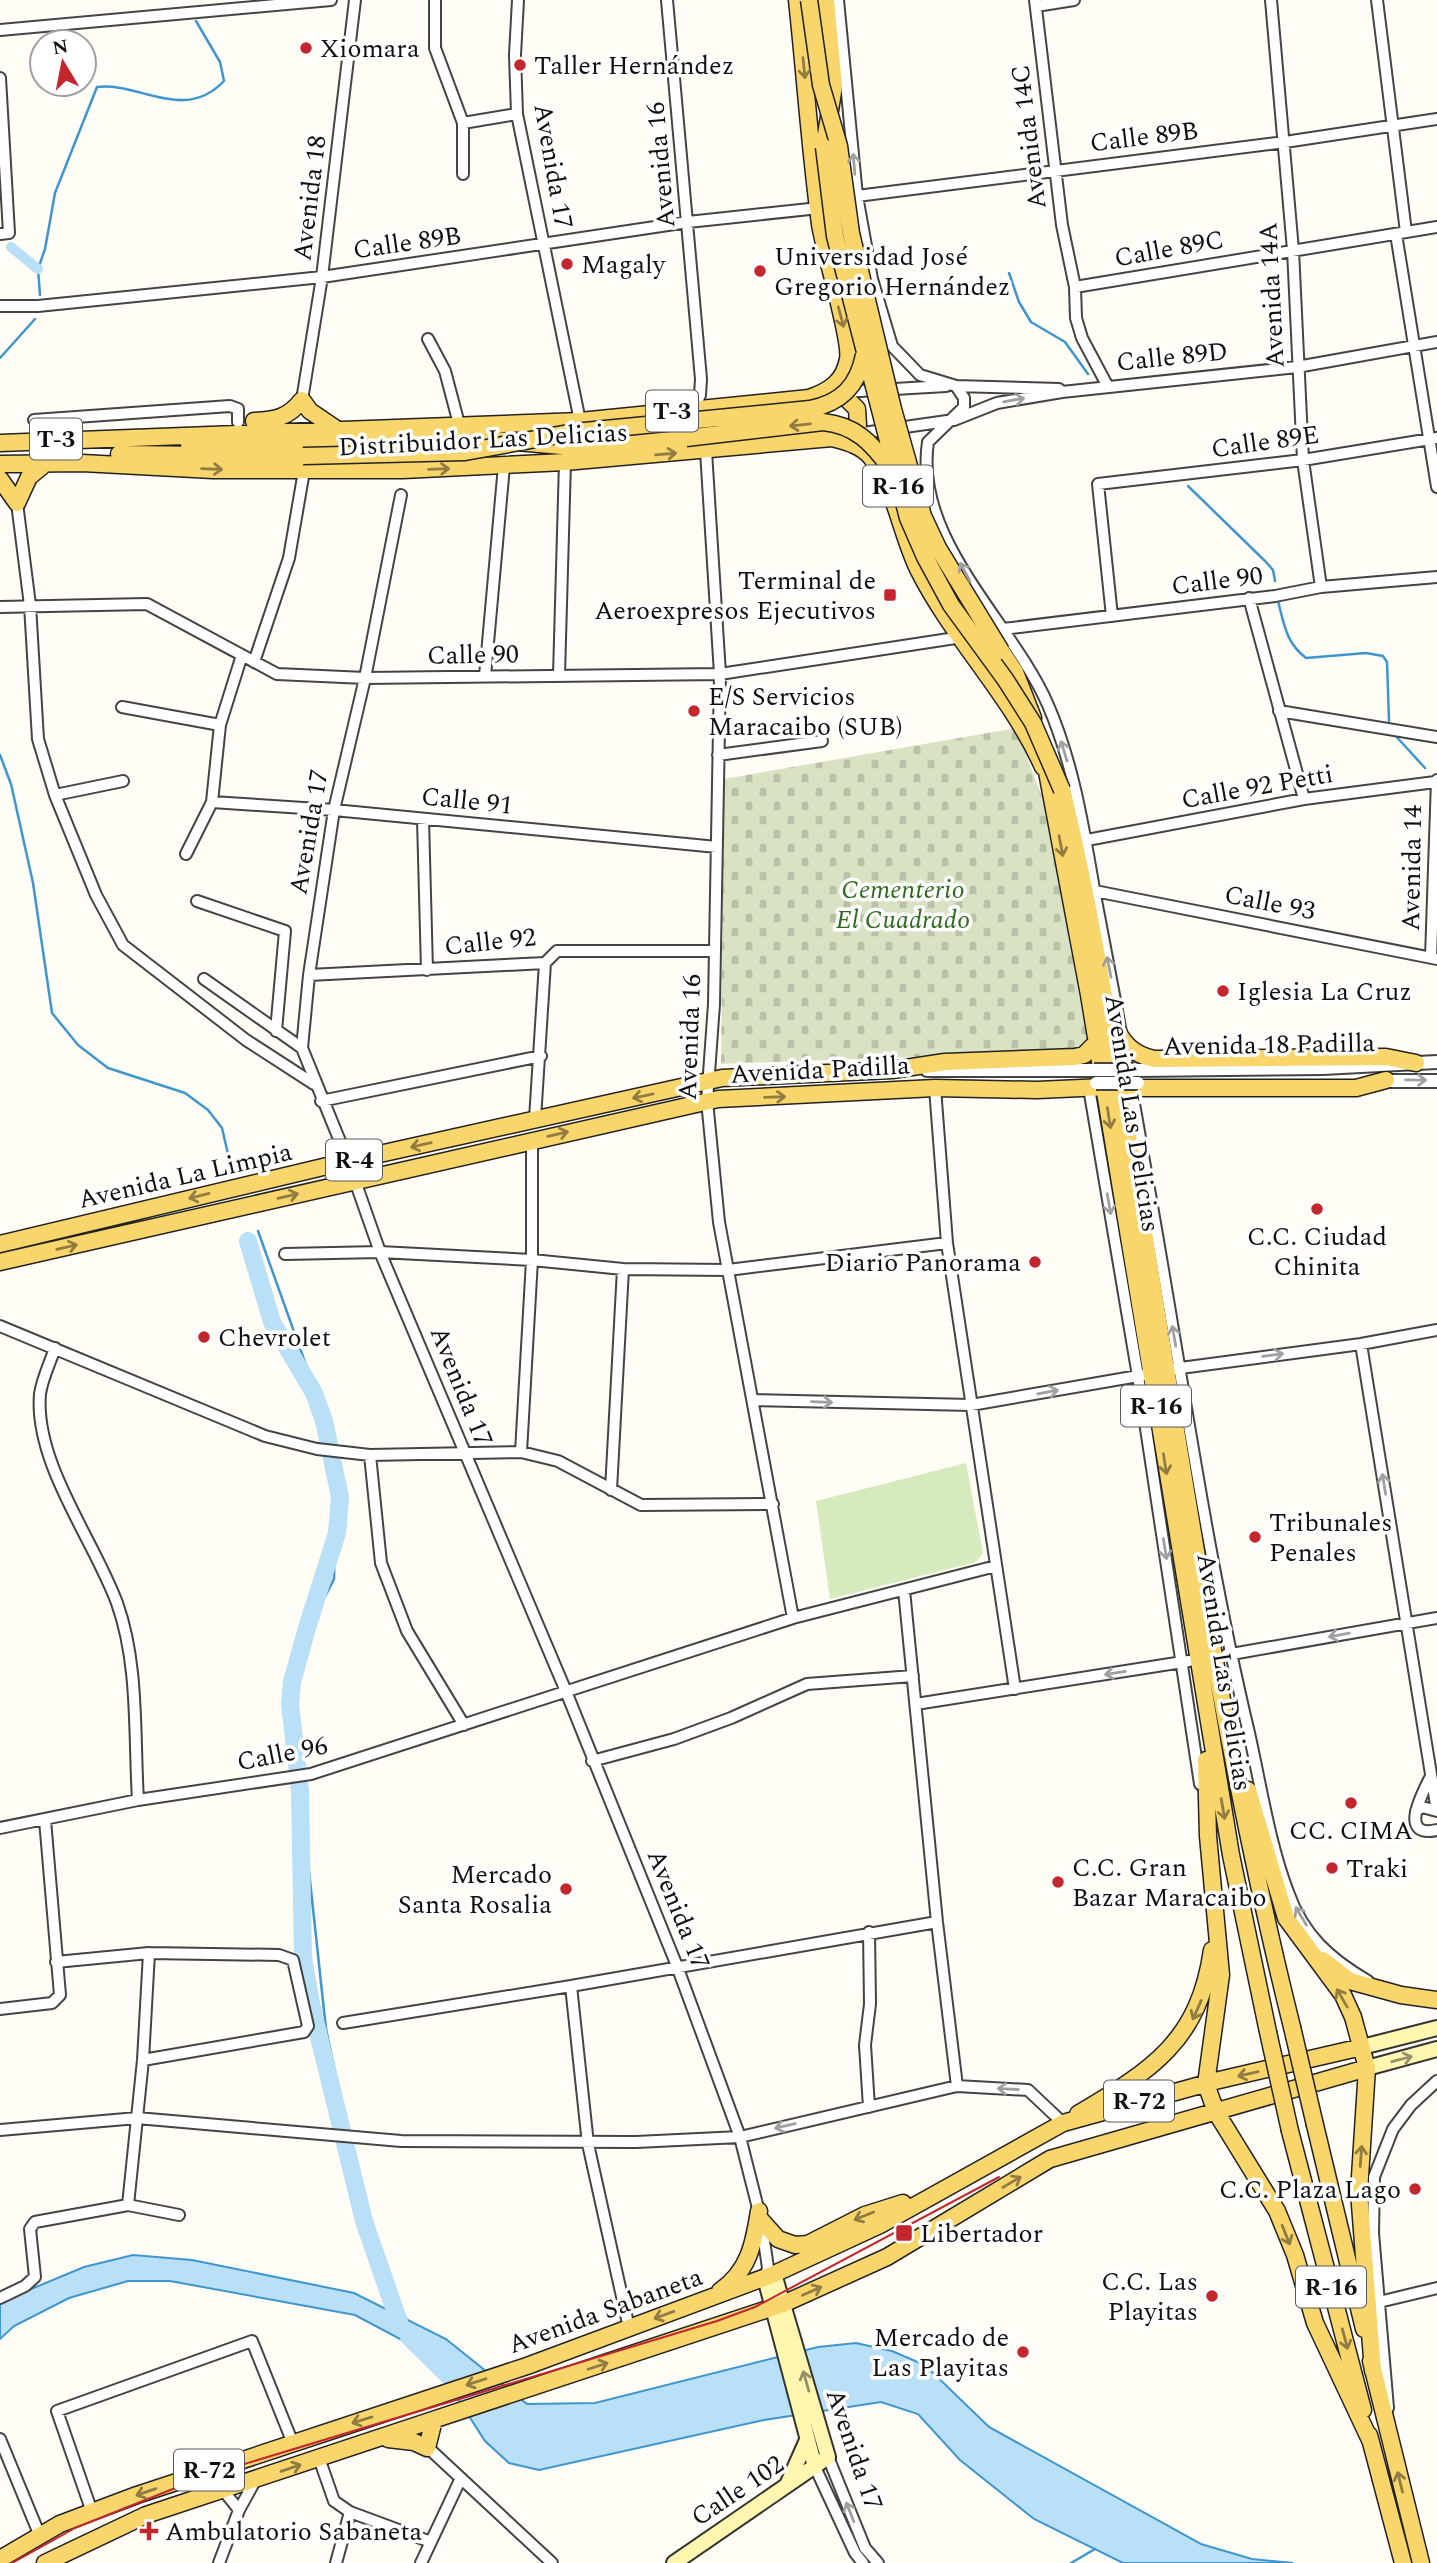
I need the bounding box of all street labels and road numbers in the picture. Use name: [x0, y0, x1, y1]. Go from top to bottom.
street label: Avenida 14C: [1000, 62, 1058, 211]
street label: Avenida 17: [522, 100, 584, 232]
street label: Avenida 16: [636, 100, 686, 230]
street label: Calle 89B: [1088, 111, 1201, 163]
street label: Avenida 18: [282, 133, 338, 263]
street label: Calle 89B: [350, 216, 464, 270]
street label: Calle 89C: [1111, 220, 1227, 278]
street label: Avenida 14A: [1248, 221, 1296, 369]
street label: Calle 89D: [1114, 331, 1230, 383]
road number: T-3: [646, 390, 698, 432]
street label: Distribuidor Las Delicias: [337, 412, 629, 468]
street label: Calle 89E: [1208, 415, 1322, 469]
road number: T-3: [30, 418, 82, 460]
road number: R-16: [863, 466, 933, 506]
street label: Calle 90: [1169, 556, 1265, 606]
street label: Calle 90: [427, 634, 519, 676]
street label: Calle 92 Petti: [1178, 754, 1336, 820]
street label: Avenida 17: [278, 766, 340, 898]
street label: Calle 91: [419, 776, 515, 826]
street label: Avenida 14: [1391, 804, 1433, 932]
street label: Calle 93: [1221, 875, 1319, 931]
street label: Calle 92: [442, 917, 538, 967]
street label: Avenida 16: [668, 973, 712, 1101]
street label: Avenida Las Delicias: [1093, 991, 1171, 1235]
street label: Avenida 18 Padilla: [1162, 1023, 1376, 1067]
street label: Avenida Padilla: [729, 1045, 911, 1095]
street label: Avenida La Limpia: [74, 1132, 296, 1220]
road number: R-4: [326, 1140, 382, 1180]
street label: Avenida 17: [419, 1320, 503, 1452]
road number: R-16: [1121, 1386, 1191, 1426]
street label: Avenida Las Delicias: [1185, 1550, 1263, 1794]
street label: Calle 96: [233, 1726, 331, 1782]
street label: Avenida 17: [636, 1843, 720, 1975]
road number: R-72: [1104, 2080, 1174, 2122]
street label: Avenida Sabaneta: [502, 2257, 708, 2365]
road number: R-16: [1296, 2266, 1366, 2308]
street label: Avenida 17: [815, 2383, 894, 2516]
street label: Calle 102: [683, 2445, 792, 2537]
road number: R-72: [174, 2449, 244, 2490]

